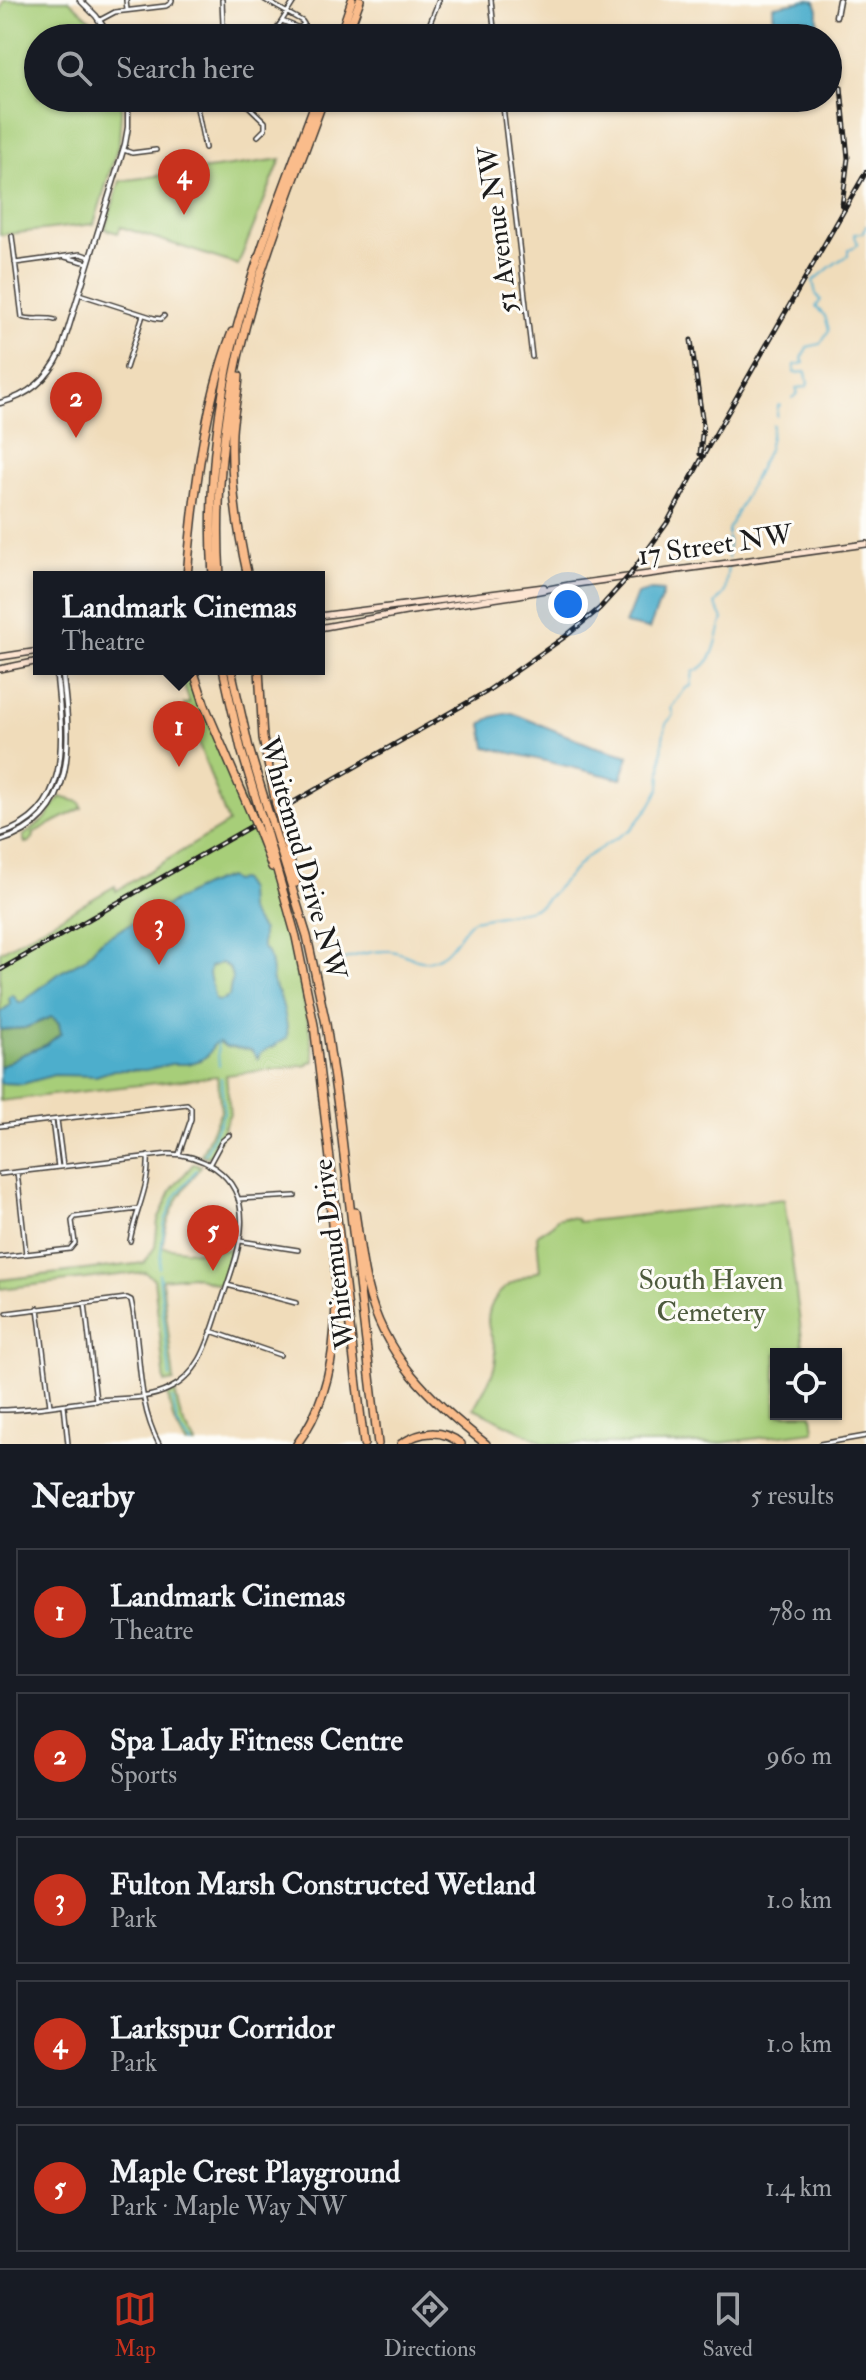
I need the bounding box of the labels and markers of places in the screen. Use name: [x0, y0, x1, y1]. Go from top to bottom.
pin: 4: [158, 149, 210, 215]
pin: 2: [50, 372, 102, 438]
pin: 1: [153, 701, 205, 767]
pin: 3: [133, 899, 185, 965]
pin: 5: [187, 1205, 239, 1271]

